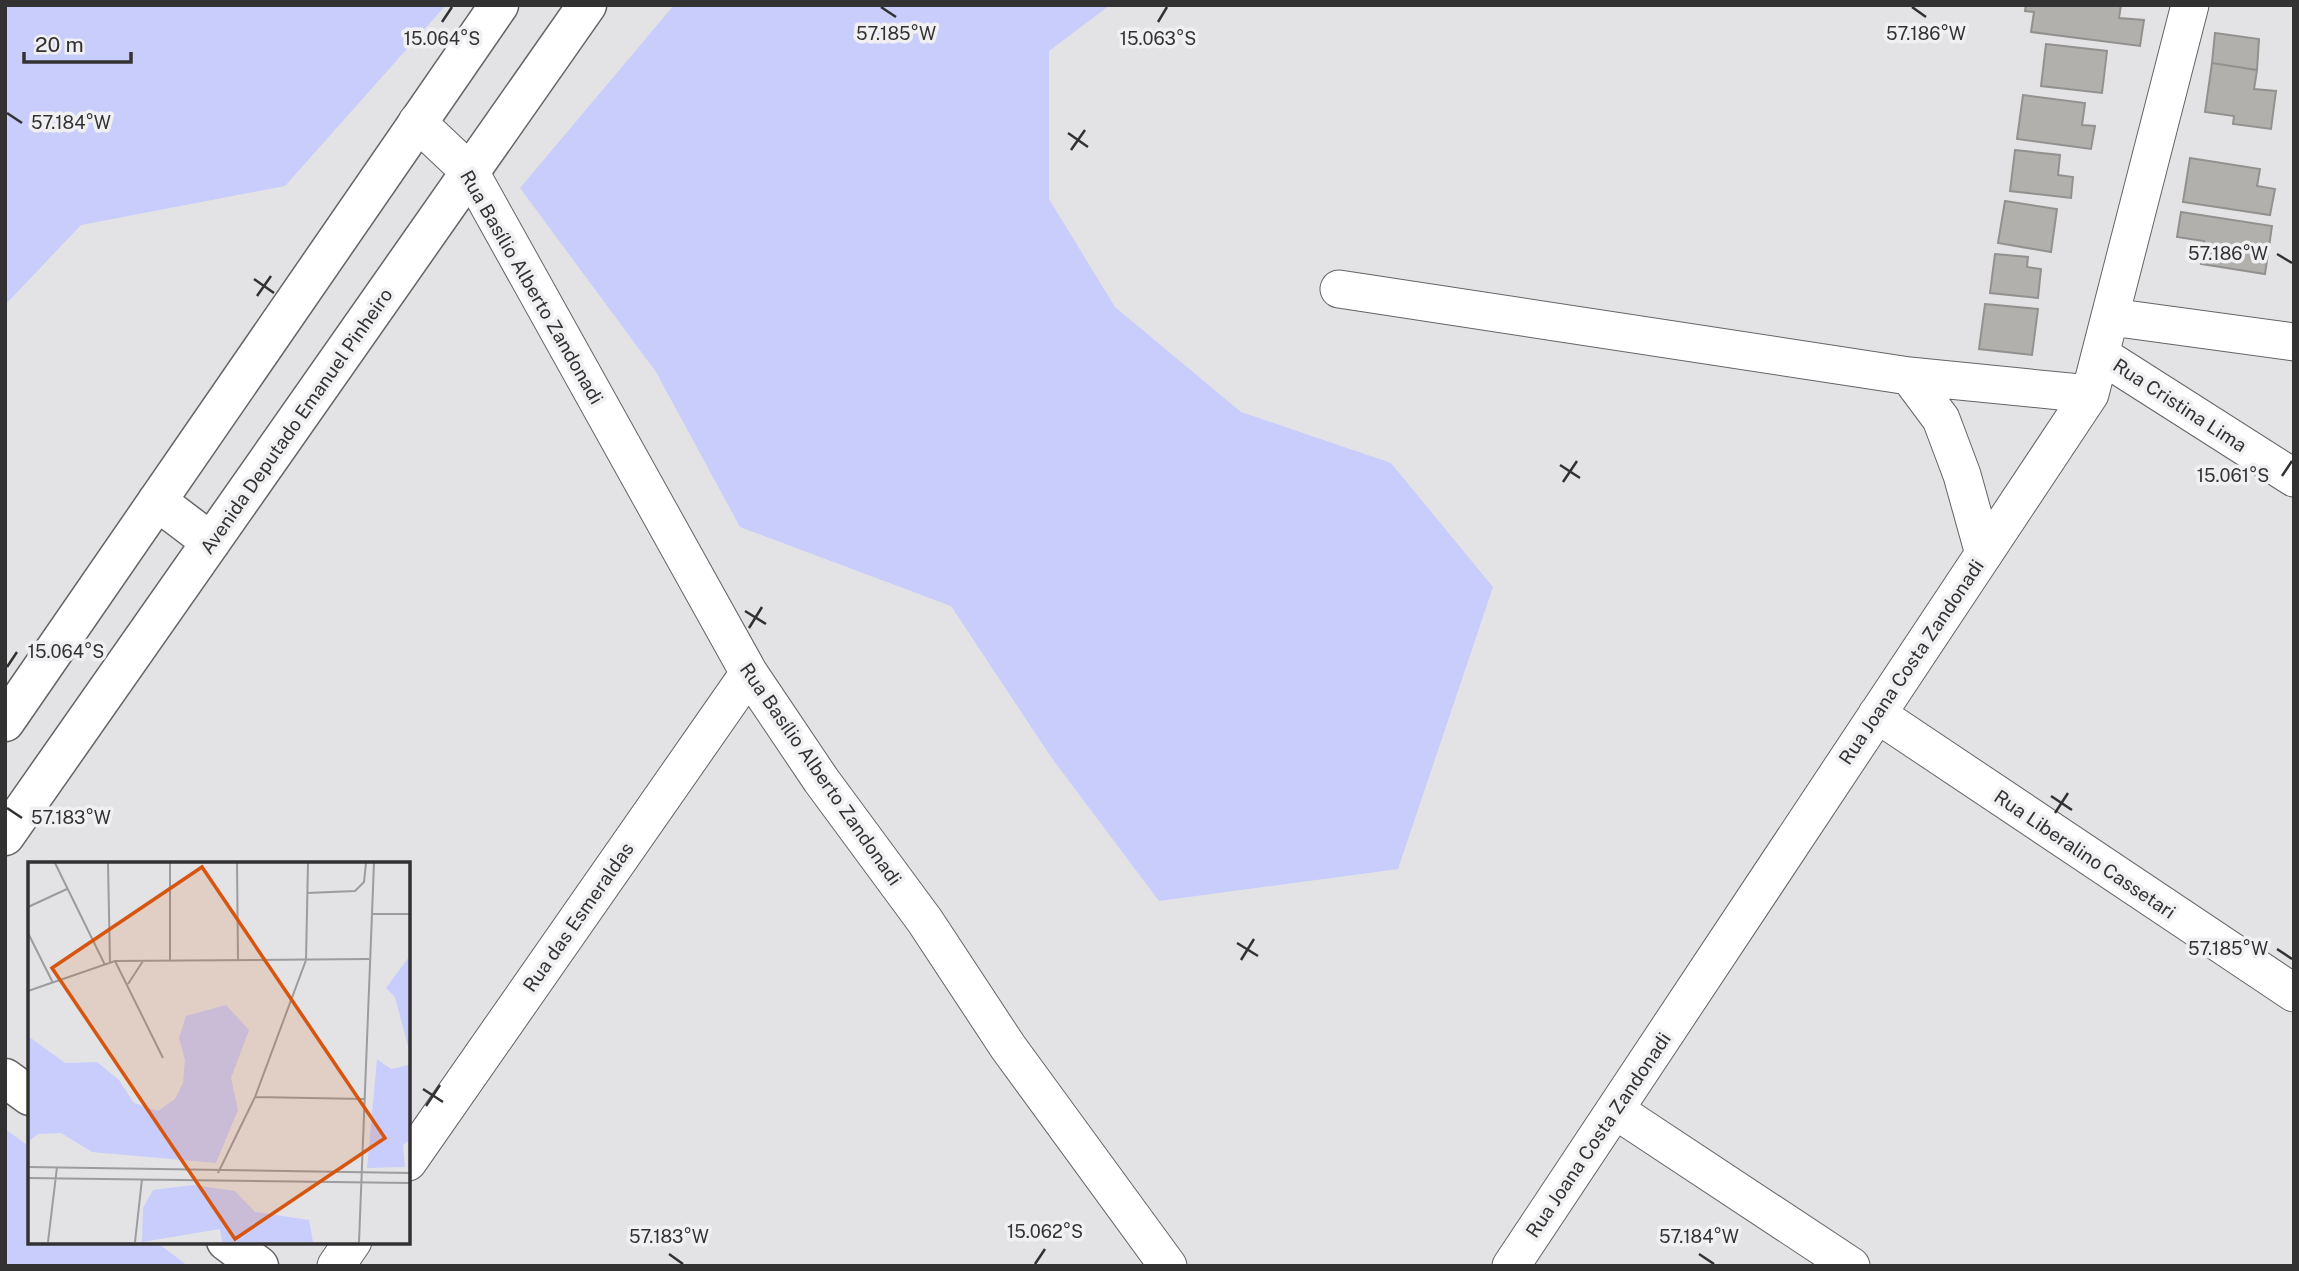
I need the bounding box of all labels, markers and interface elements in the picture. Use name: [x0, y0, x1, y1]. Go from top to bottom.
scale bar: [24, 21, 131, 65]
text: 57.185°W: [856, 23, 936, 44]
text: 57.186°W: [1886, 23, 1966, 44]
text: 15.064°S: [404, 28, 480, 49]
text: 15.063°S: [1120, 28, 1196, 49]
text: 20 m: [35, 32, 84, 57]
text: 57.184°W: [31, 112, 111, 133]
street label: Rua Basílio Alberto Zandonadi: [456, 166, 608, 408]
text: 57.186°W: [2188, 243, 2268, 264]
street label: Avenida Deputado Emanuel Pinheiro: [195, 284, 397, 558]
street label: Rua Cristina Lima: [2109, 354, 2251, 456]
text: 15.061°S: [2197, 465, 2269, 486]
street label: Rua Joana Costa Zandonadi: [1834, 555, 1988, 769]
text: 15.064°S: [28, 641, 104, 662]
street label: Rua Basílio Alberto Zandonadi: [736, 659, 906, 889]
street label: Rua Liberalino Cassetari: [1990, 785, 2180, 923]
text: 57.183°W: [31, 807, 111, 828]
street label: Rua das Esmeraldas: [518, 838, 638, 996]
inset map: [28, 862, 410, 1243]
text: 57.185°W: [2188, 938, 2268, 959]
street label: Rua Joana Costa Zandonadi: [1521, 1028, 1675, 1242]
text: 15.062°S: [1007, 1221, 1083, 1242]
text: 57.183°W: [629, 1226, 709, 1247]
text: 57.184°W: [1659, 1226, 1739, 1247]

